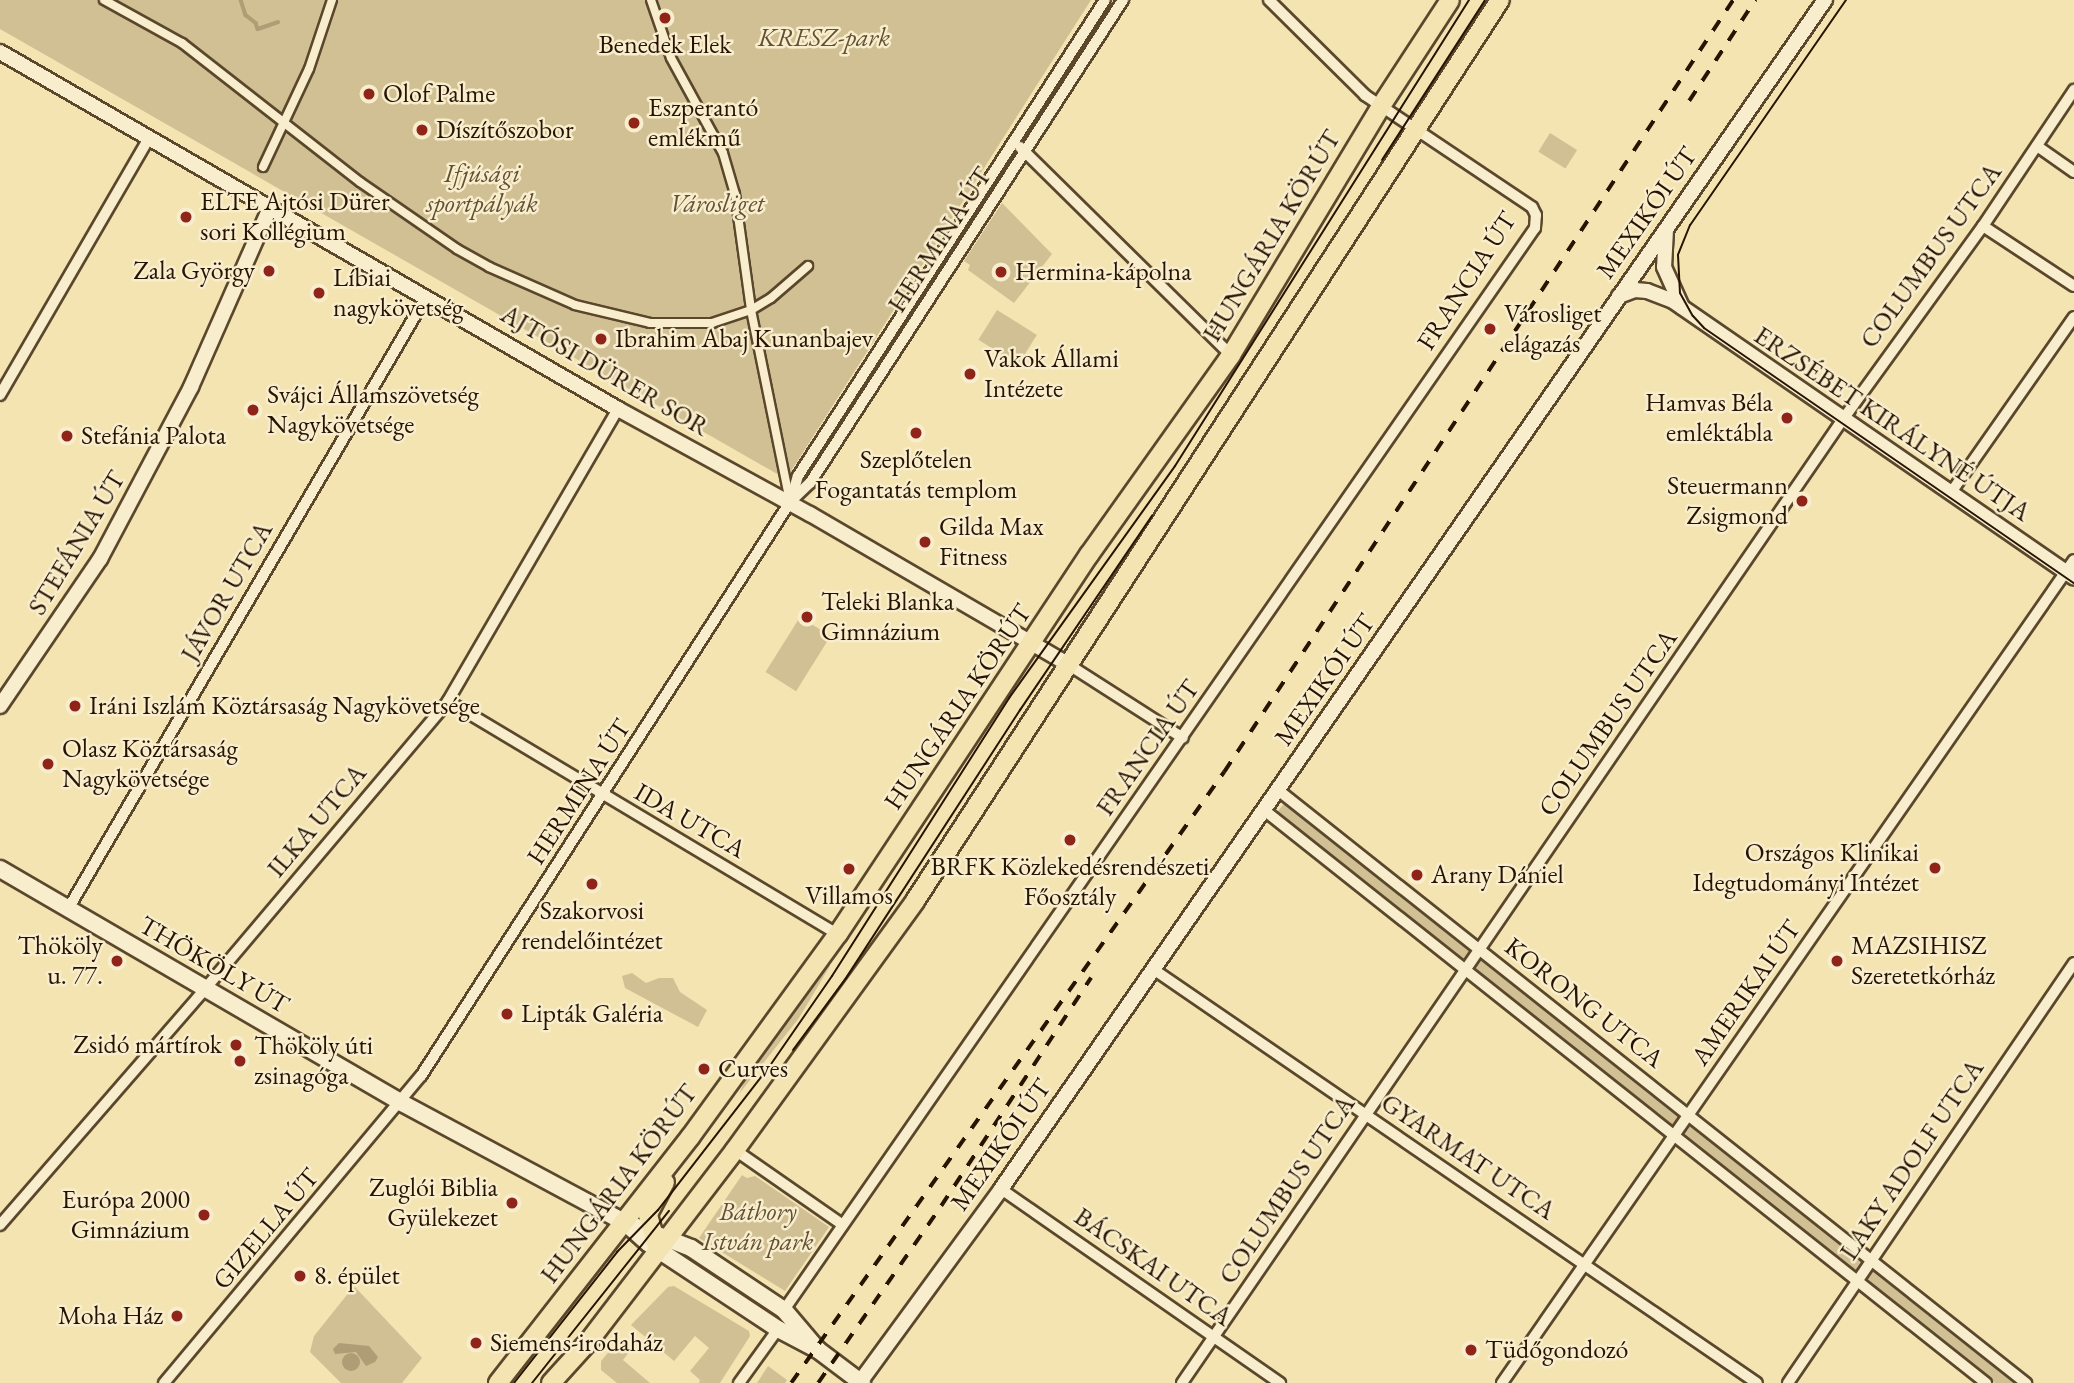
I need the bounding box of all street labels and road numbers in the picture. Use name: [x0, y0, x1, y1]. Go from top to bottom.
street label: HUNGÁRIA KÖRÚT: [1197, 125, 1347, 347]
street label: MEXIKÓI ÚT: [1590, 141, 1704, 285]
street label: COLUMBUS UTCA: [1854, 158, 2008, 354]
street label: HERMINA ÚT: [881, 162, 999, 318]
street label: FRANCIA ÚT: [1411, 206, 1523, 356]
street label: AJTÓSI DÜRER SOR: [495, 299, 715, 443]
street label: ERZSÉBET KIRÁLYNÉ ÚTJA: [1748, 320, 2036, 528]
street label: STEFÁNIA ÚT: [22, 465, 132, 621]
street label: JÁVOR UTCA: [175, 517, 279, 667]
street label: HUNGÁRIA KÖRÚT: [878, 598, 1038, 816]
street label: MEXIKÓI ÚT: [1268, 608, 1382, 752]
street label: COLUMBUS UTCA: [1532, 624, 1684, 822]
street label: FRANCIA ÚT: [1090, 674, 1206, 822]
street label: HERMINA ÚT: [520, 714, 638, 870]
street label: ILKA UTCA: [261, 758, 373, 884]
street label: IDA UTCA: [629, 777, 751, 865]
street label: THÖKÖLY ÚT: [134, 910, 294, 1020]
street label: AMERIKAI ÚT: [1685, 915, 1807, 1071]
street label: KORONG UTCA: [1498, 931, 1670, 1075]
street label: LAKY ADOLF UTCA: [1833, 1054, 1991, 1266]
street label: MEXIKÓI ÚT: [944, 1073, 1058, 1217]
street label: HUNGÁRIA KÖRÚT: [534, 1078, 704, 1290]
street label: GYARMAT UTCA: [1375, 1087, 1561, 1227]
street label: COLUMBUS UTCA: [1212, 1090, 1362, 1290]
street label: GIZELLA ÚT: [206, 1162, 326, 1296]
street label: BÁCSKAI UTCA: [1068, 1201, 1238, 1333]

